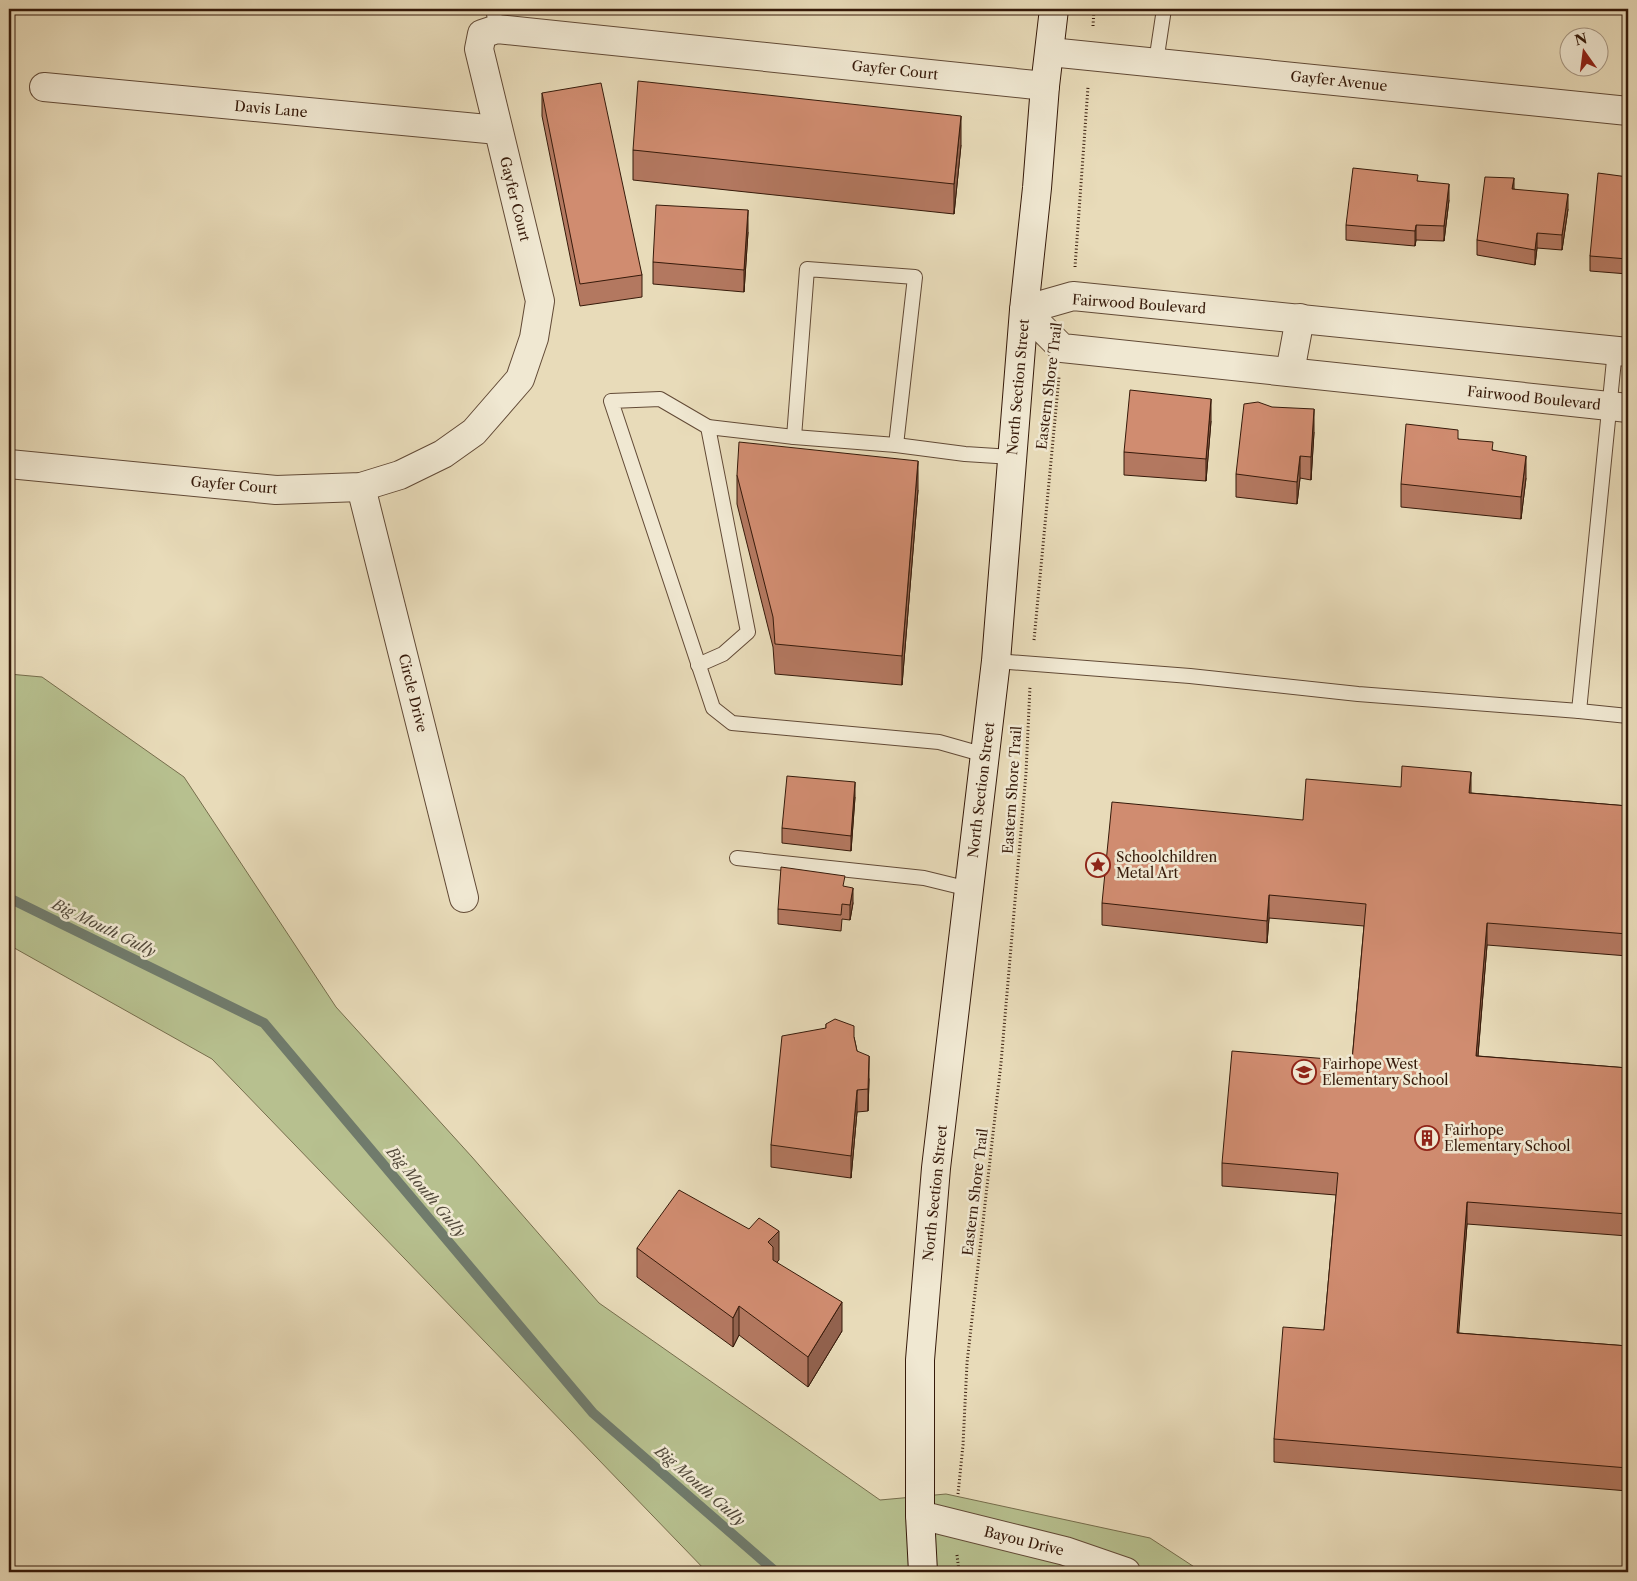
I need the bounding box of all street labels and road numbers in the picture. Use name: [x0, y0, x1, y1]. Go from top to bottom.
street label: Gayfer Court: [851, 57, 939, 84]
street label: Gayfer Avenue: [1290, 67, 1388, 95]
street label: Davis Lane: [234, 97, 308, 121]
street label: Gayfer Court: [496, 155, 534, 243]
street label: Fairwood Boulevard: [1071, 290, 1207, 318]
street label: North Section Street: [1003, 318, 1033, 456]
street label: Eastern Shore Trail: [1032, 321, 1066, 451]
street label: Fairwood Boulevard: [1466, 382, 1602, 414]
street label: Gayfer Court: [190, 472, 278, 498]
street label: Circle Drive: [395, 652, 431, 734]
street label: North Section Street: [964, 721, 998, 859]
street label: Eastern Shore Trail: [999, 725, 1025, 855]
street label: North Section Street: [919, 1124, 951, 1262]
street label: Eastern Shore Trail: [958, 1127, 992, 1257]
street label: Bayou Drive: [982, 1522, 1066, 1560]

